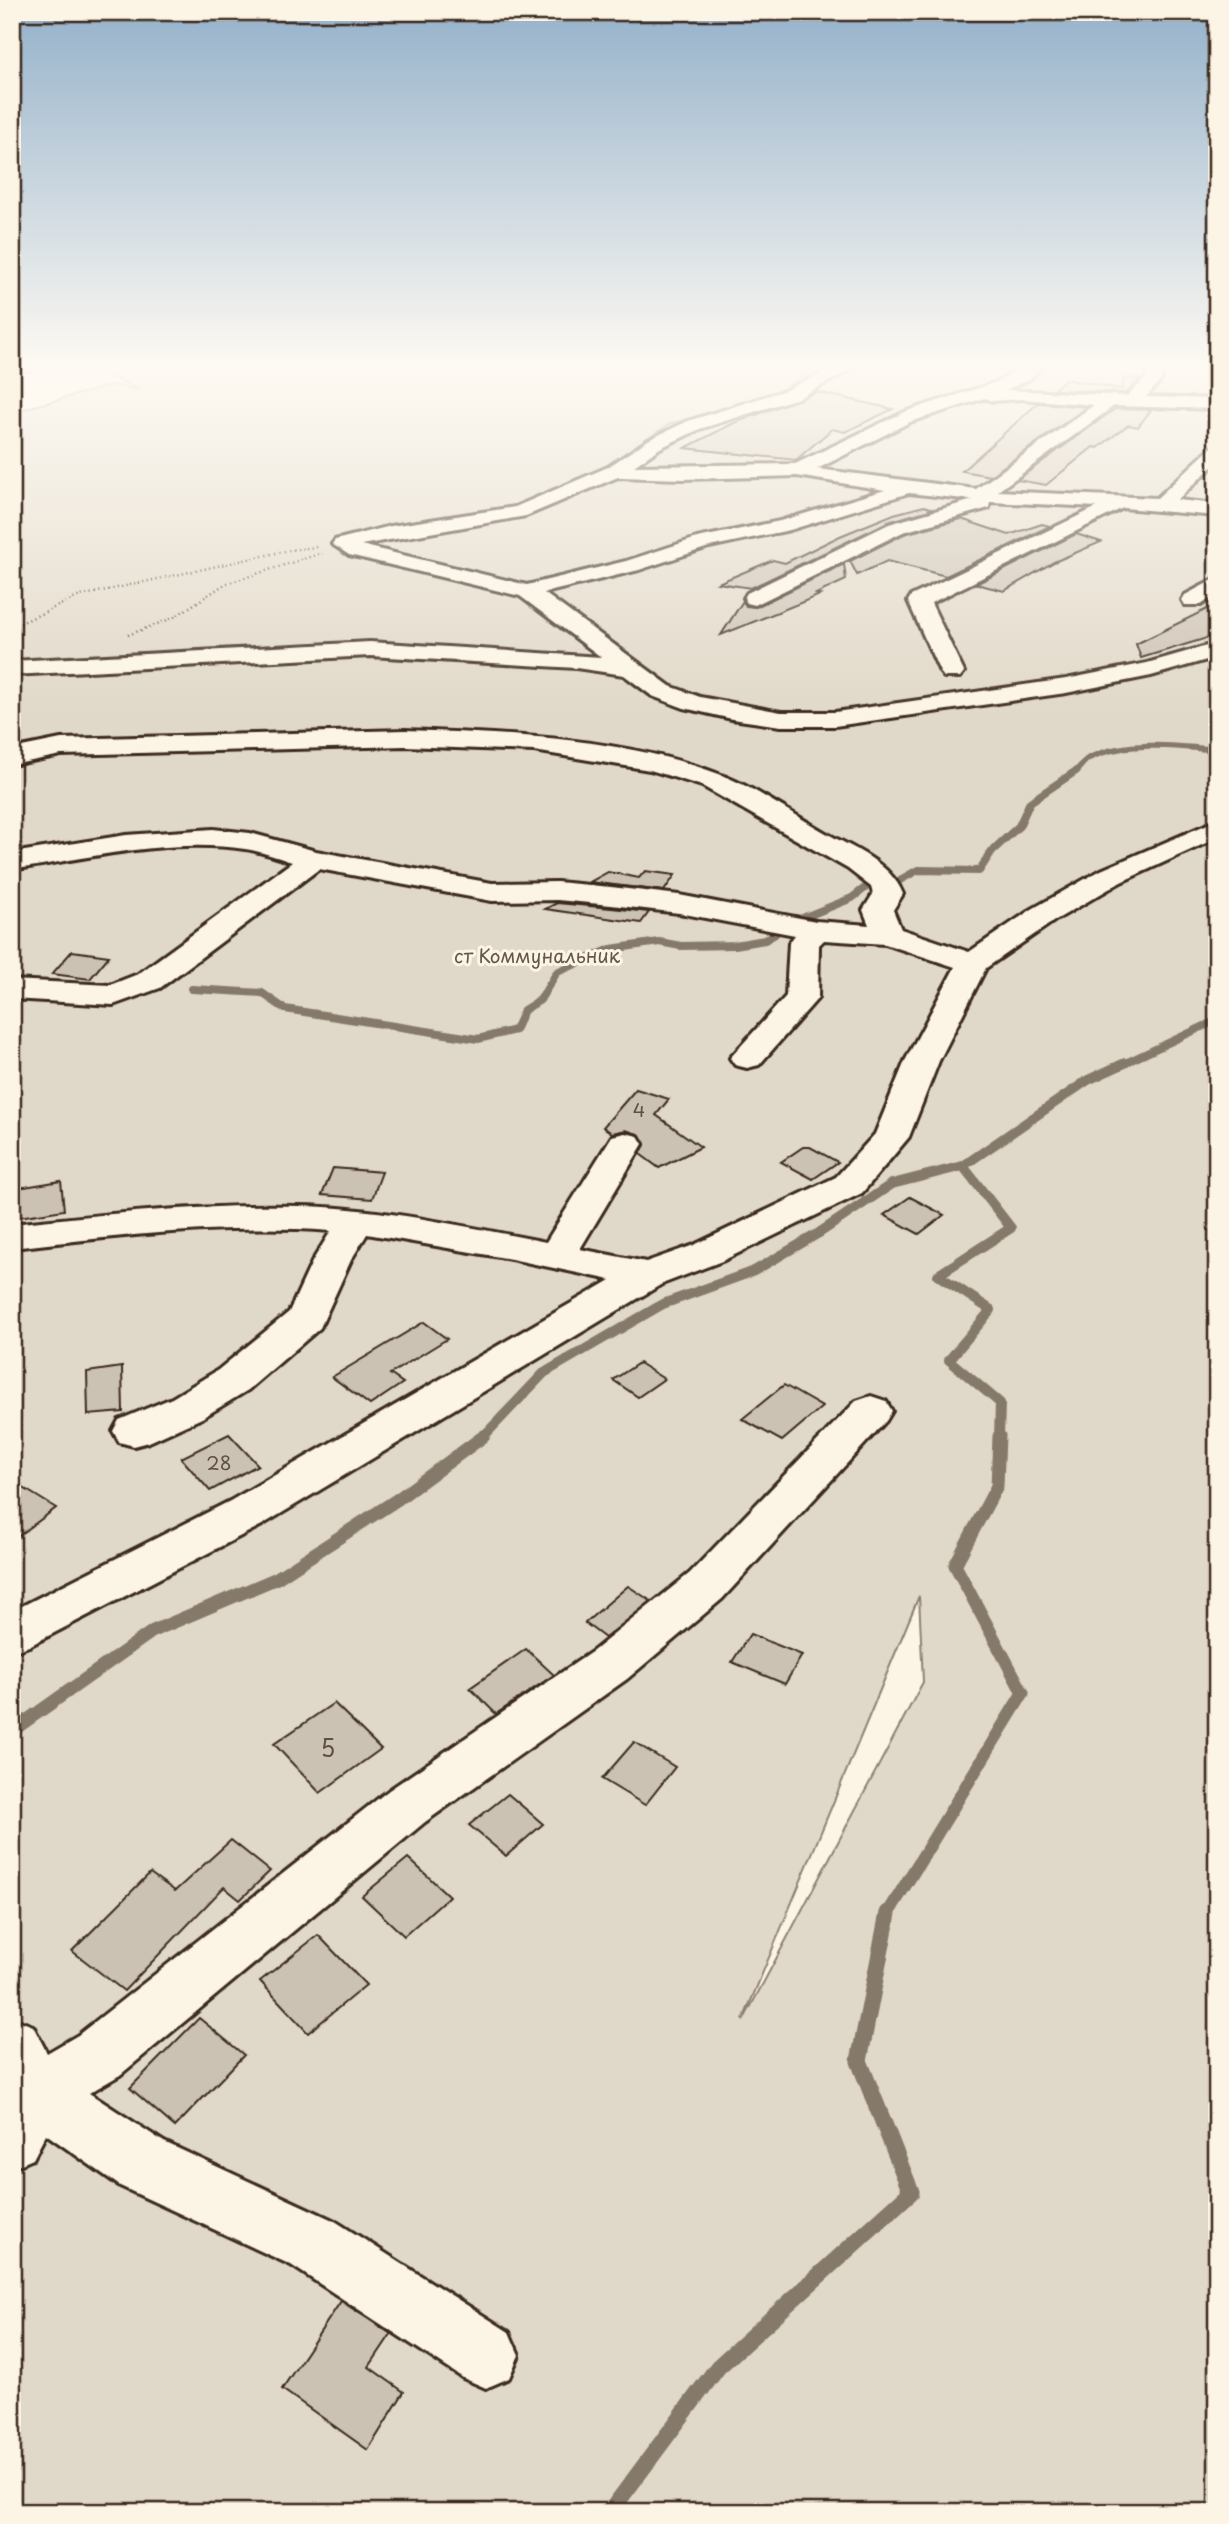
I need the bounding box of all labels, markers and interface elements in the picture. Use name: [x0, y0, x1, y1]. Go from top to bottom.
park label: ст Коммунальник: [454, 941, 621, 969]
house number: 4: [633, 1095, 645, 1123]
house number: 28: [206, 1448, 232, 1476]
house number: 5: [321, 1730, 335, 1765]

